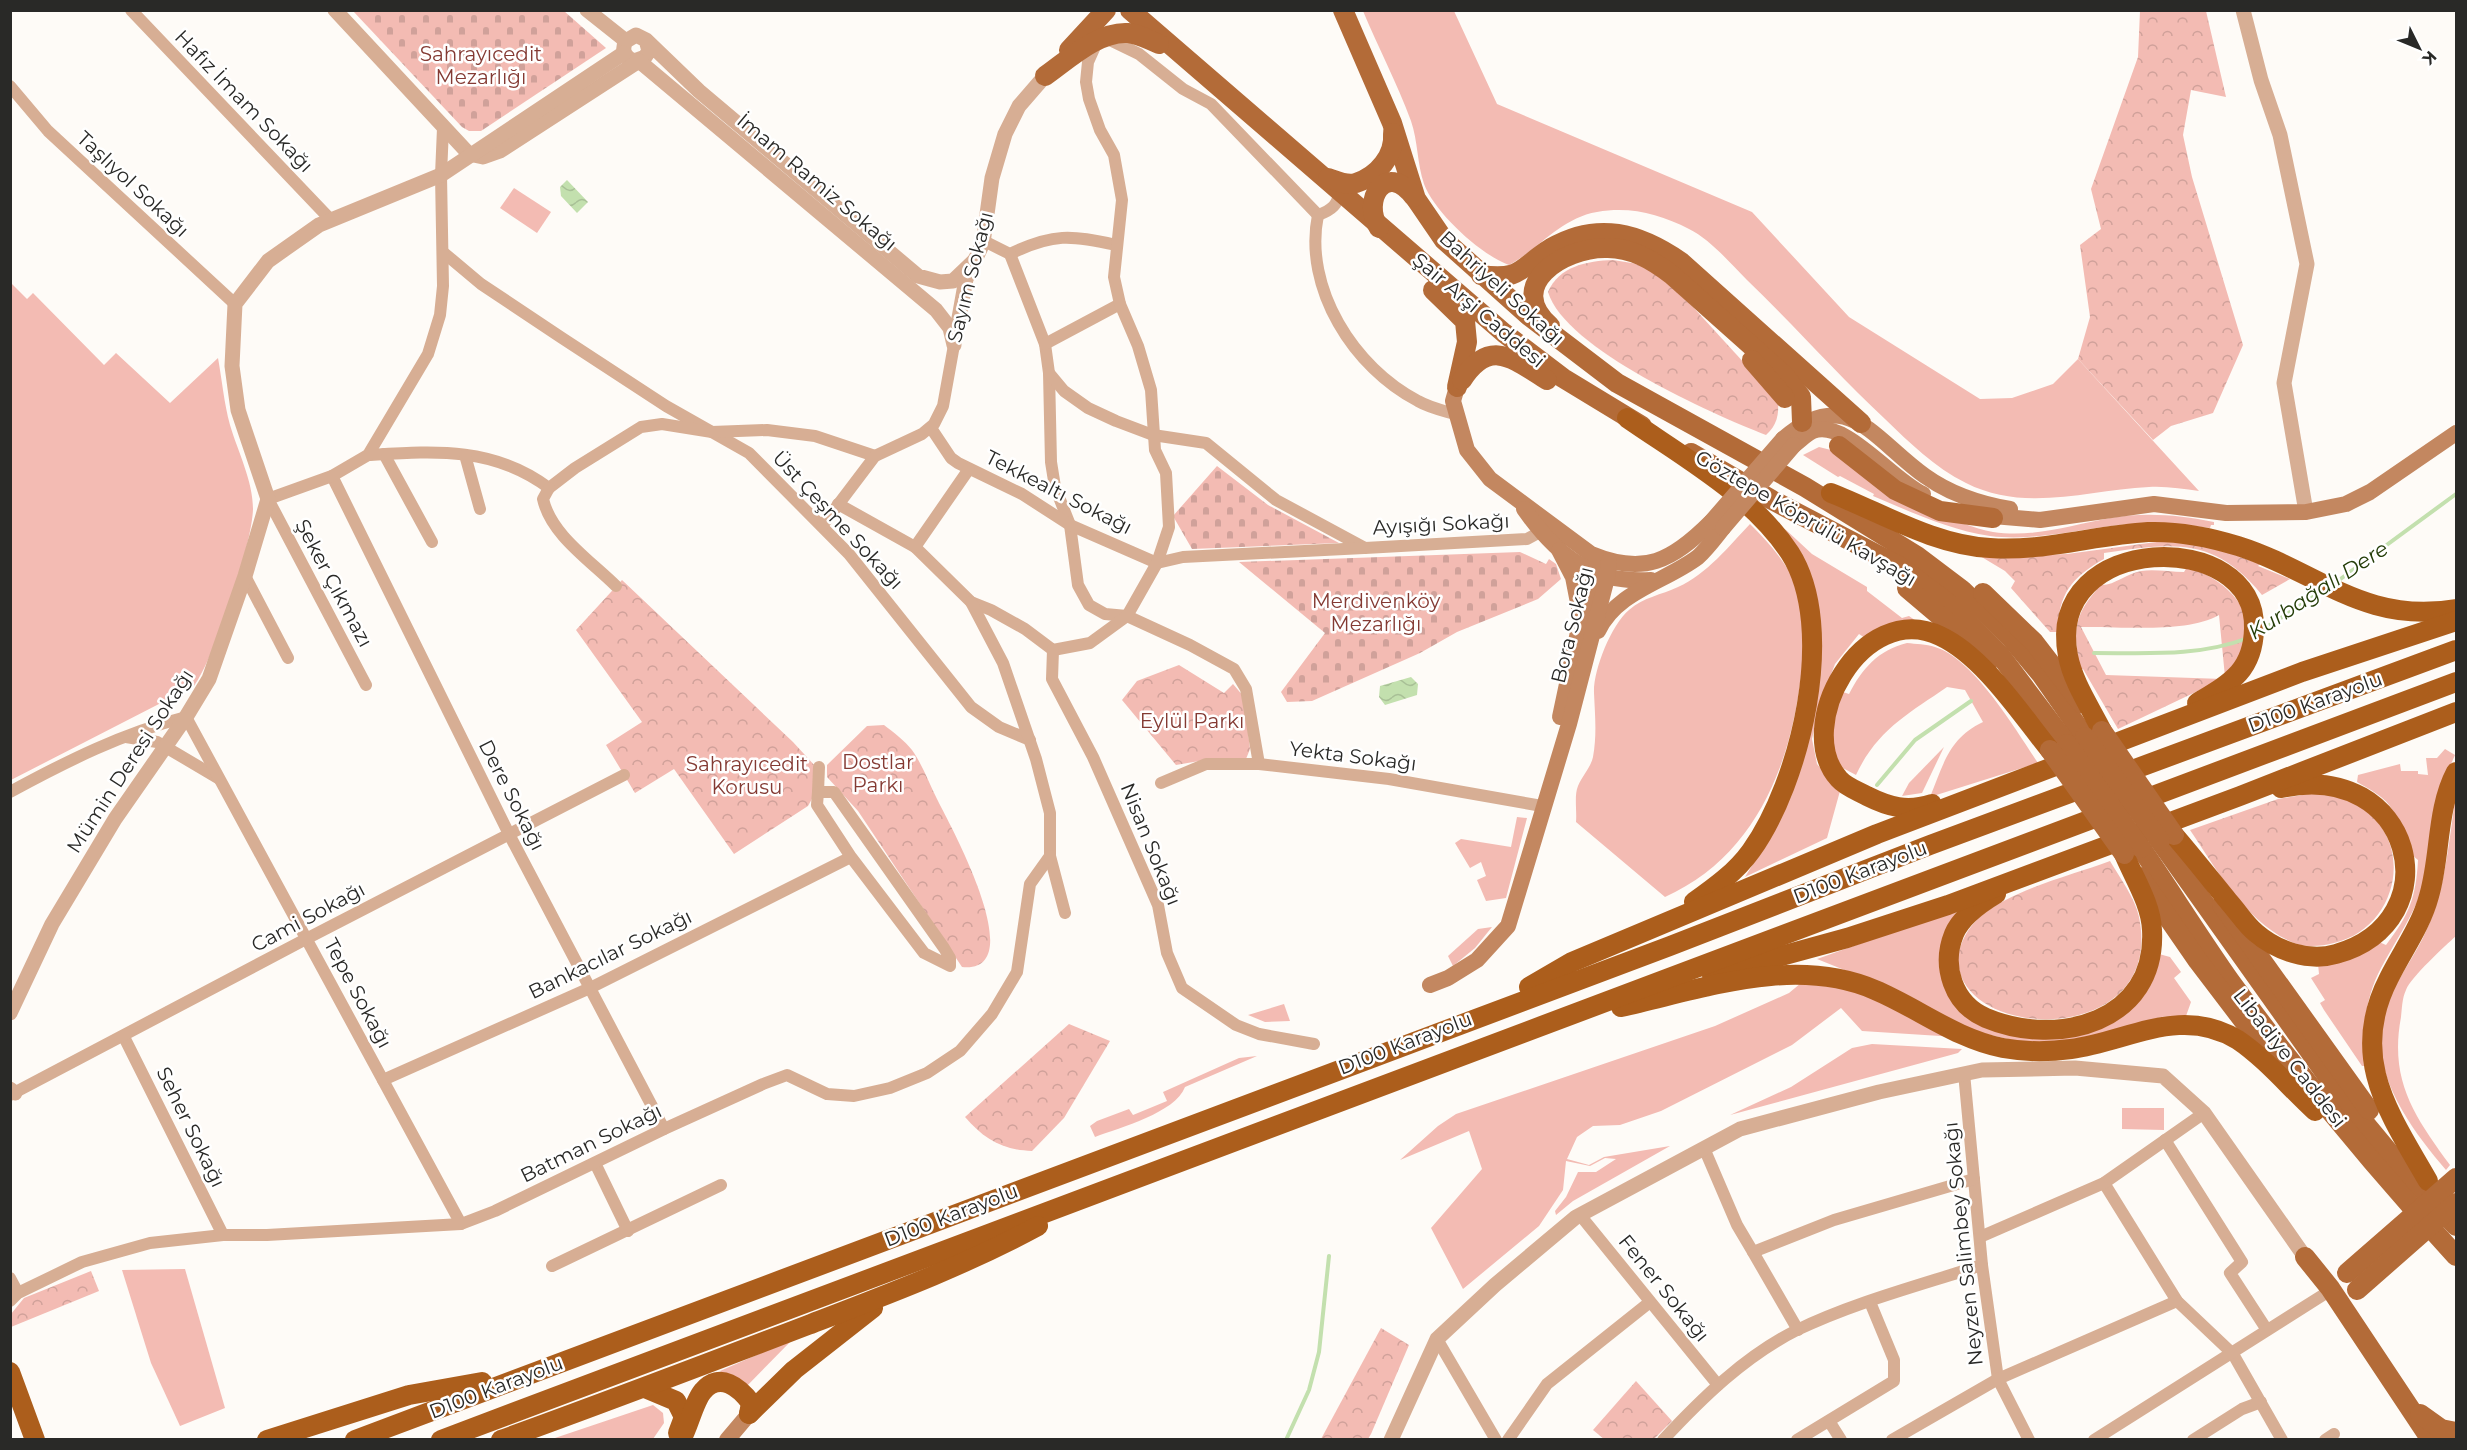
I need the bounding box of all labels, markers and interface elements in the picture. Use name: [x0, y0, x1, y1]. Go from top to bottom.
north arrow: [2389, 18, 2449, 78]
street label: Hafız İmam Sokağı: [170, 25, 318, 177]
park label: Sahrayıcedit Mezarlığı: [420, 42, 542, 89]
text: K: [2418, 47, 2441, 70]
street label: İmam Ramiz Sokağı: [732, 108, 902, 256]
street label: Taşlıyol Sokağı: [72, 126, 194, 242]
street label: Sayım Sokağı: [942, 209, 998, 345]
street label: Bahriyeli Sokağı: [1435, 226, 1569, 350]
street label: Şair Arşi Caddesi: [1408, 248, 1550, 372]
street label: Tekkealtı Sokağı: [982, 445, 1136, 539]
street label: Göztepe Köprülü Kavşağı: [1691, 445, 1921, 591]
street label: Üst Çeşme Sokağı: [768, 446, 908, 594]
street label: Ayışığı Sokağı: [1372, 508, 1510, 540]
street label: Şeker Çıkmazı: [290, 515, 378, 651]
water label: Kurbağalı Dere: [2243, 535, 2393, 645]
street label: Bora Sokağı: [1546, 564, 1598, 686]
park label: Merdivenköy Mezarlığı: [1312, 589, 1440, 636]
street label: Mümin Deresi Sokağı: [62, 665, 198, 857]
street label: D100 Karayolu: [2244, 667, 2386, 737]
park label: Eylül Parkı: [1140, 709, 1244, 733]
street label: Dere Sokağı: [474, 736, 550, 854]
street label: Yekta Sokağı: [1288, 736, 1418, 776]
park label: Dostlar Parkı: [842, 750, 914, 797]
park label: Sahrayıcedit Korusu: [686, 752, 808, 799]
street label: Nisan Sokağı: [1116, 779, 1186, 909]
street label: D100 Karayolu: [1790, 835, 1930, 909]
street label: Cami Sokağı: [247, 877, 369, 957]
street label: Bankacılar Sokağı: [525, 904, 695, 1004]
street label: Tepe Sokağı: [319, 934, 397, 1052]
street label: Libadiye Caddesi: [2228, 984, 2352, 1132]
street label: D100 Karayolu: [1335, 1006, 1475, 1080]
street label: Seher Sokağı: [152, 1063, 230, 1191]
street label: Batman Sokağı: [516, 1098, 666, 1188]
street label: Neyzen Salimbey Sokağı: [1938, 1121, 1988, 1367]
street label: D100 Karayolu: [881, 1178, 1021, 1252]
street label: Fener Sokağı: [1614, 1230, 1714, 1346]
street label: D100 Karayolu: [426, 1350, 566, 1424]

